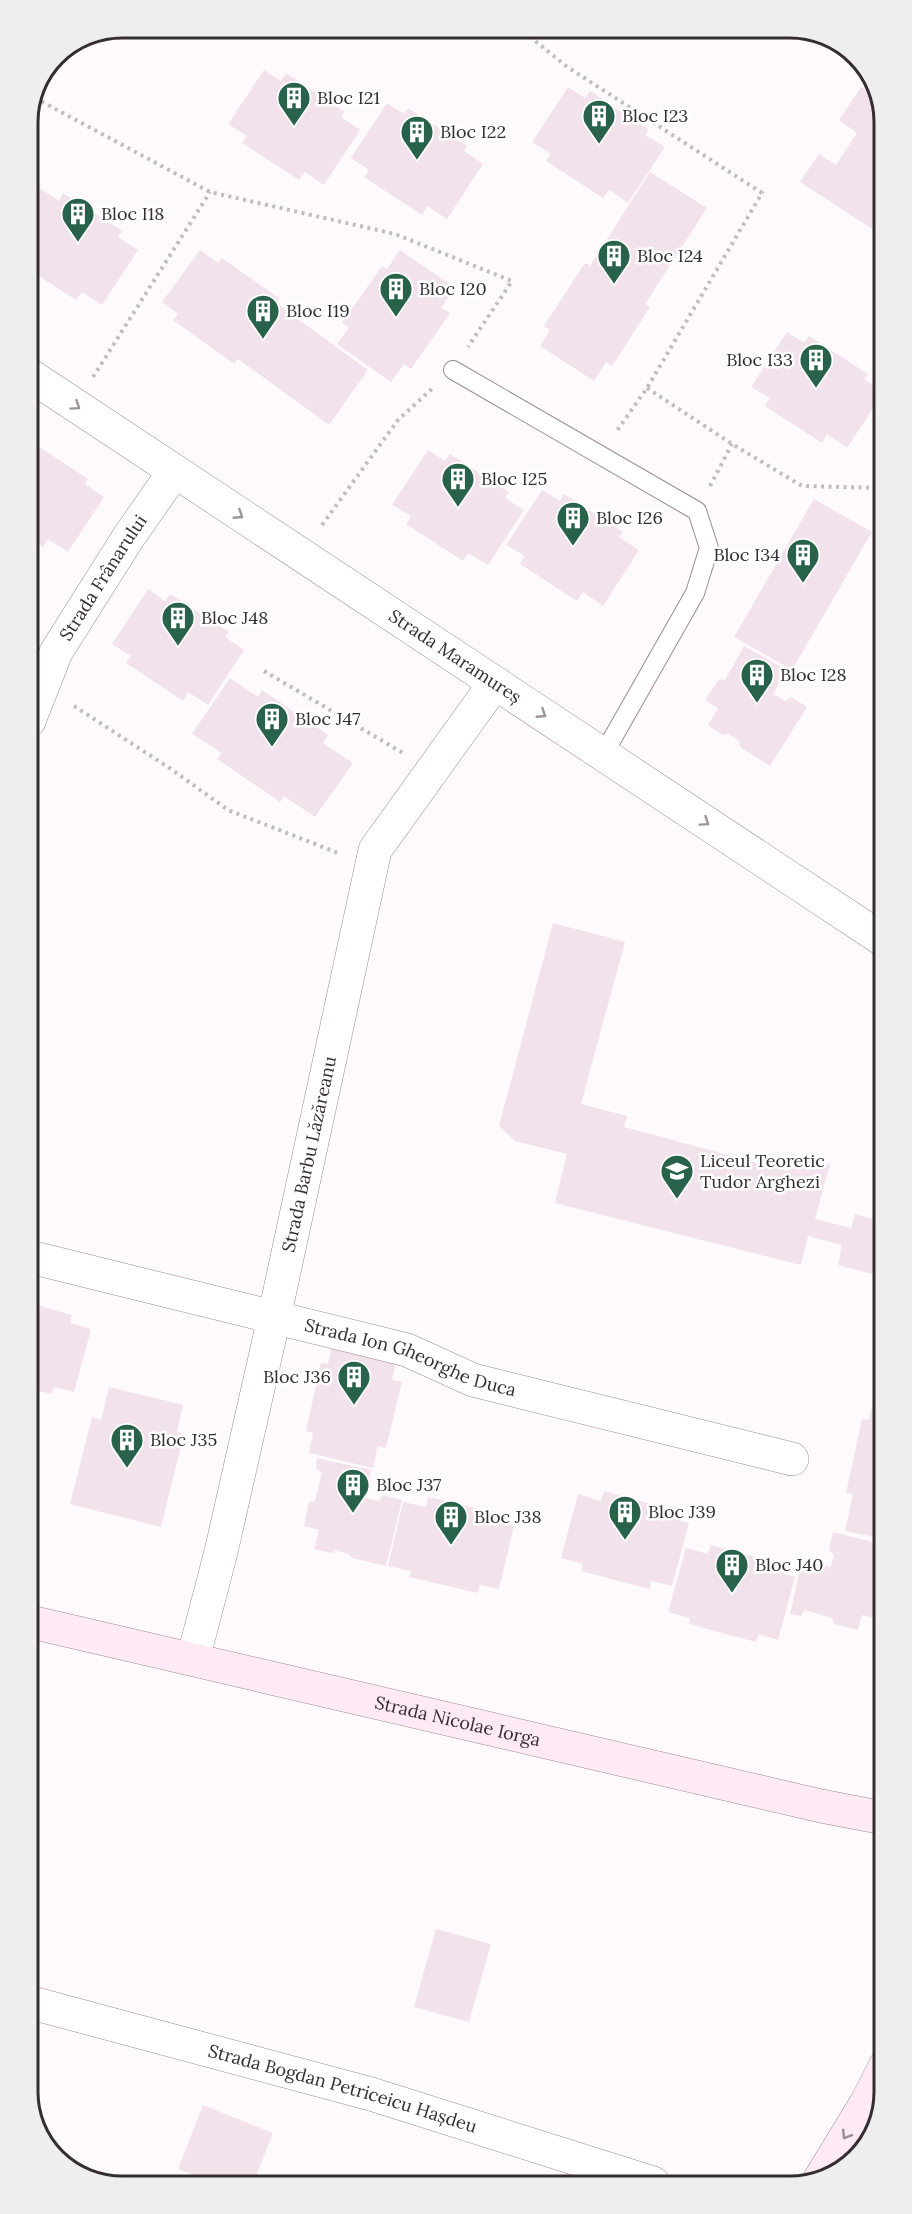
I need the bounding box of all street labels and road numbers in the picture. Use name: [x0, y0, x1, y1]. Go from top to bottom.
street label: Strada Frânarului: [54, 510, 152, 645]
street label: Strada Maramureș: [385, 604, 526, 708]
street label: Strada Barbu Lăzăreanu: [276, 1054, 341, 1254]
street label: Strada Ion Gheorghe Duca: [302, 1313, 519, 1401]
street label: Strada Nicolae Iorga: [373, 1690, 543, 1751]
street label: Strada Bogdan Petriceicu Hașdeu: [206, 2039, 480, 2138]

